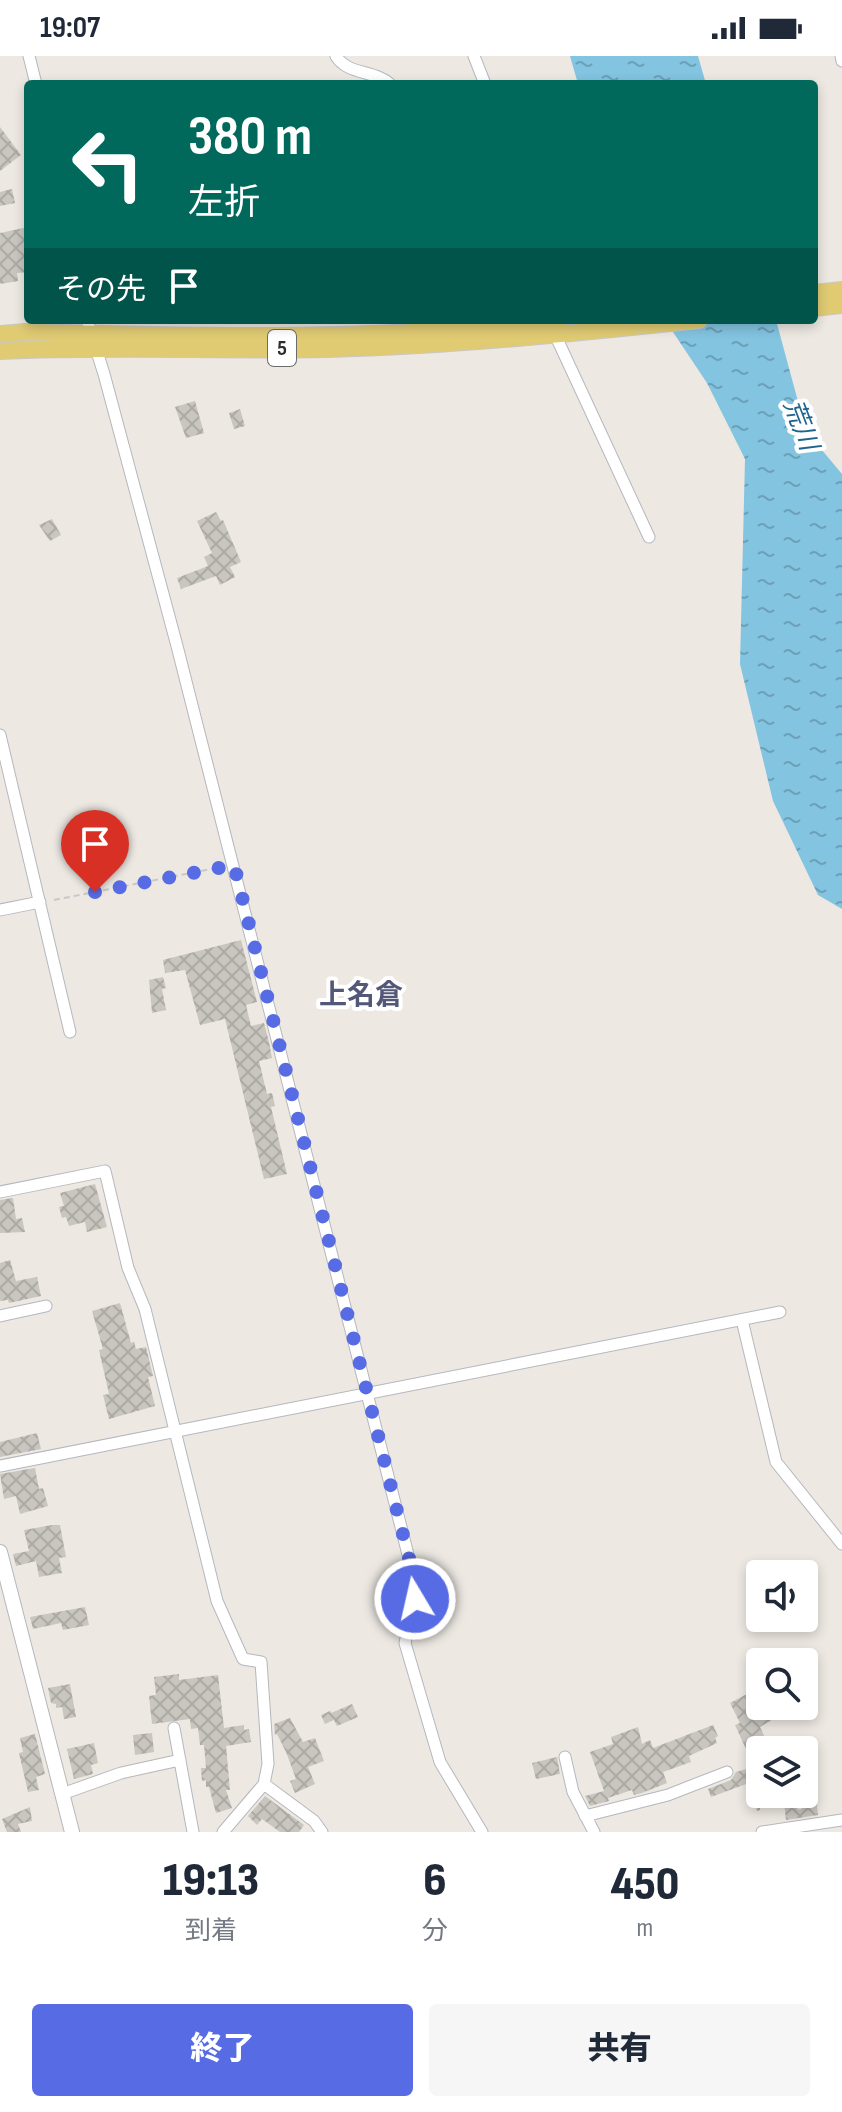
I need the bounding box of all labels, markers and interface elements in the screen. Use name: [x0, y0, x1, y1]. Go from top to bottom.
text: 19:07: [40, 10, 100, 46]
text: 380 m: [188, 104, 312, 171]
icon: left: [56, 112, 160, 216]
text: 左折: [188, 182, 260, 225]
icon: arrive: [162, 264, 206, 308]
text: その先: [56, 272, 146, 308]
road number: 5: [268, 330, 296, 366]
water label: 荒川: [776, 395, 825, 458]
pin: [61, 810, 129, 892]
icon: arrive: [73, 822, 117, 866]
district label: 上名倉: [319, 979, 403, 1012]
position arrow: [373, 1557, 457, 1641]
map controls: [746, 1560, 818, 1808]
button: sound: [746, 1560, 818, 1632]
button: search: [746, 1648, 818, 1720]
button: layers: [746, 1736, 818, 1808]
text: 19:13: [163, 1852, 259, 1909]
text: 6: [423, 1852, 446, 1909]
text: 450: [611, 1856, 679, 1913]
text: m: [637, 1913, 653, 1944]
text: 到着: [185, 1916, 237, 1947]
text: 分: [422, 1916, 448, 1947]
button: 終了: [32, 2004, 413, 2096]
button: 共有: [429, 2004, 810, 2096]

